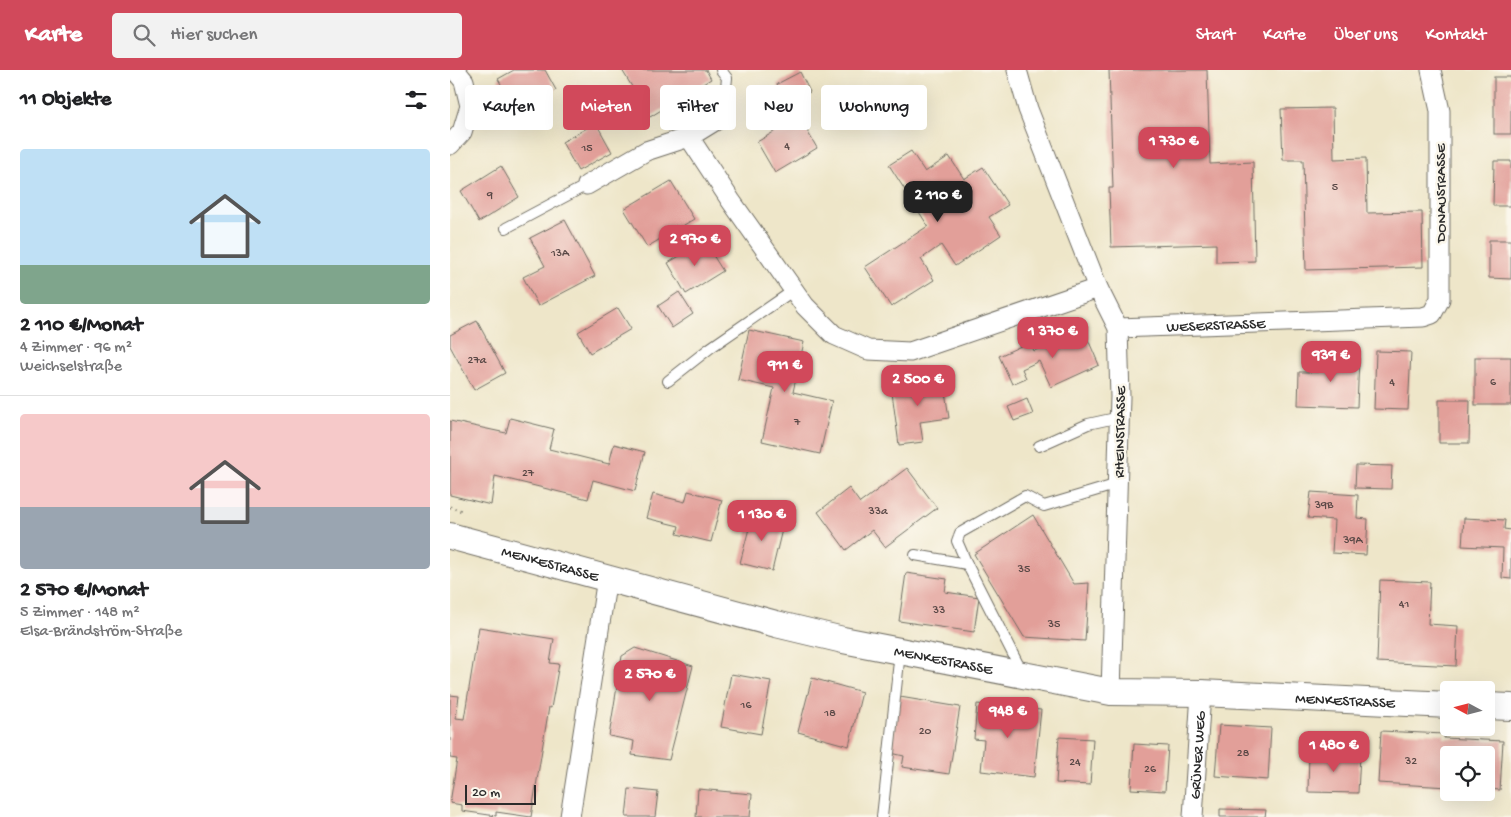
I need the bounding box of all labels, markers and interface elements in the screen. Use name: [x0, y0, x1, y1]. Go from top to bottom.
search box: [112, 13, 462, 58]
text: Karte: [25, 21, 82, 50]
icon: search: [130, 21, 158, 49]
text: Hier suchen: [170, 24, 258, 47]
text: Start: [1196, 25, 1235, 46]
text: Karte: [1263, 25, 1306, 46]
text: Über uns: [1334, 25, 1397, 46]
text: Kontakt: [1425, 25, 1486, 46]
chip: Kaufen: [465, 85, 553, 130]
chip: Mieten: [563, 85, 650, 130]
chip: Filter: [660, 85, 736, 130]
chip: Neu: [746, 85, 811, 130]
chip: Wohnung: [821, 85, 927, 130]
icon: filters: [402, 86, 430, 114]
text: 11 Objekte: [20, 88, 111, 113]
pin: 1 730 €: [1128, 126, 1220, 169]
text: 1 730 €: [1149, 133, 1199, 152]
house number: 4: [784, 140, 790, 154]
house number: 15: [580, 142, 593, 156]
street label: DONAUSTRASSE: [1433, 143, 1451, 243]
pin: 2 110 €: [892, 180, 984, 223]
icon: home: [180, 181, 270, 271]
house number: 5: [1332, 181, 1338, 195]
text: 2 110 €: [915, 187, 961, 206]
house number: 9: [486, 189, 493, 203]
pin: 2 970 €: [649, 224, 741, 267]
text: 2 970 €: [670, 231, 720, 250]
house number: 13A: [550, 247, 570, 261]
text: 2 110 €/Monat: [20, 314, 142, 339]
pin: 1 370 €: [1007, 316, 1099, 359]
street label: WESERSTRASSE: [1166, 316, 1266, 337]
text: 1 370 €: [1028, 323, 1078, 342]
text: 4 Zimmer · 96 m²: [20, 339, 132, 358]
pin: 939 €: [1296, 340, 1366, 383]
text: 939 €: [1312, 347, 1350, 366]
pin: 911 €: [750, 350, 820, 393]
house number: 27a: [468, 354, 487, 368]
text: 911 €: [768, 357, 802, 376]
text: Weichselstraße: [20, 358, 122, 377]
pin: 2 500 €: [872, 364, 964, 407]
text: 2 500 €: [892, 371, 944, 390]
house number: 4: [1389, 376, 1395, 390]
house number: 6: [1490, 376, 1497, 390]
street label: RHEINSTRASSE: [1111, 385, 1131, 478]
house number: 7: [793, 416, 801, 430]
icon: home: [180, 447, 270, 537]
house number: 27: [522, 467, 535, 481]
house number: 39B: [1314, 499, 1334, 513]
pin: 1 130 €: [716, 500, 808, 542]
house number: 33a: [867, 505, 888, 519]
text: 1 130 €: [738, 506, 786, 525]
house number: 39A: [1342, 534, 1364, 548]
street label: MENKESTRASSE: [499, 543, 601, 587]
house number: 35: [1017, 563, 1030, 577]
text: 2 570 €/Monat: [20, 579, 147, 604]
house number: 41: [1399, 598, 1409, 612]
text: 5 Zimmer · 148 m²: [20, 604, 140, 623]
house number: 33: [932, 604, 945, 618]
house number: 35: [1047, 618, 1060, 632]
text: Elsa-Brändström-Straße: [20, 623, 182, 642]
street label: MENKESTRASSE: [892, 643, 995, 680]
pin: 2 570 €: [604, 660, 696, 702]
text: 2 570 €: [625, 666, 675, 685]
north arrow: [1440, 681, 1495, 736]
map controls: [1440, 681, 1495, 801]
street label: MENKESTRASSE: [1295, 691, 1396, 713]
pin: 948 €: [973, 696, 1043, 739]
house number: 16: [740, 699, 752, 713]
text: 948 €: [989, 703, 1027, 722]
house number: 18: [823, 707, 836, 721]
street label: GRÜNER WEG: [1187, 710, 1211, 800]
house number: 20: [919, 725, 932, 739]
pin: 1 480 €: [1288, 730, 1380, 773]
text: 1 480 €: [1310, 737, 1358, 756]
button: locate: [1440, 746, 1495, 801]
house number: 28: [1237, 747, 1250, 761]
house number: 32: [1404, 755, 1417, 769]
house number: 24: [1069, 756, 1081, 770]
house number: 26: [1144, 763, 1157, 777]
scale bar: [465, 782, 536, 805]
text: 20 m: [472, 785, 500, 802]

